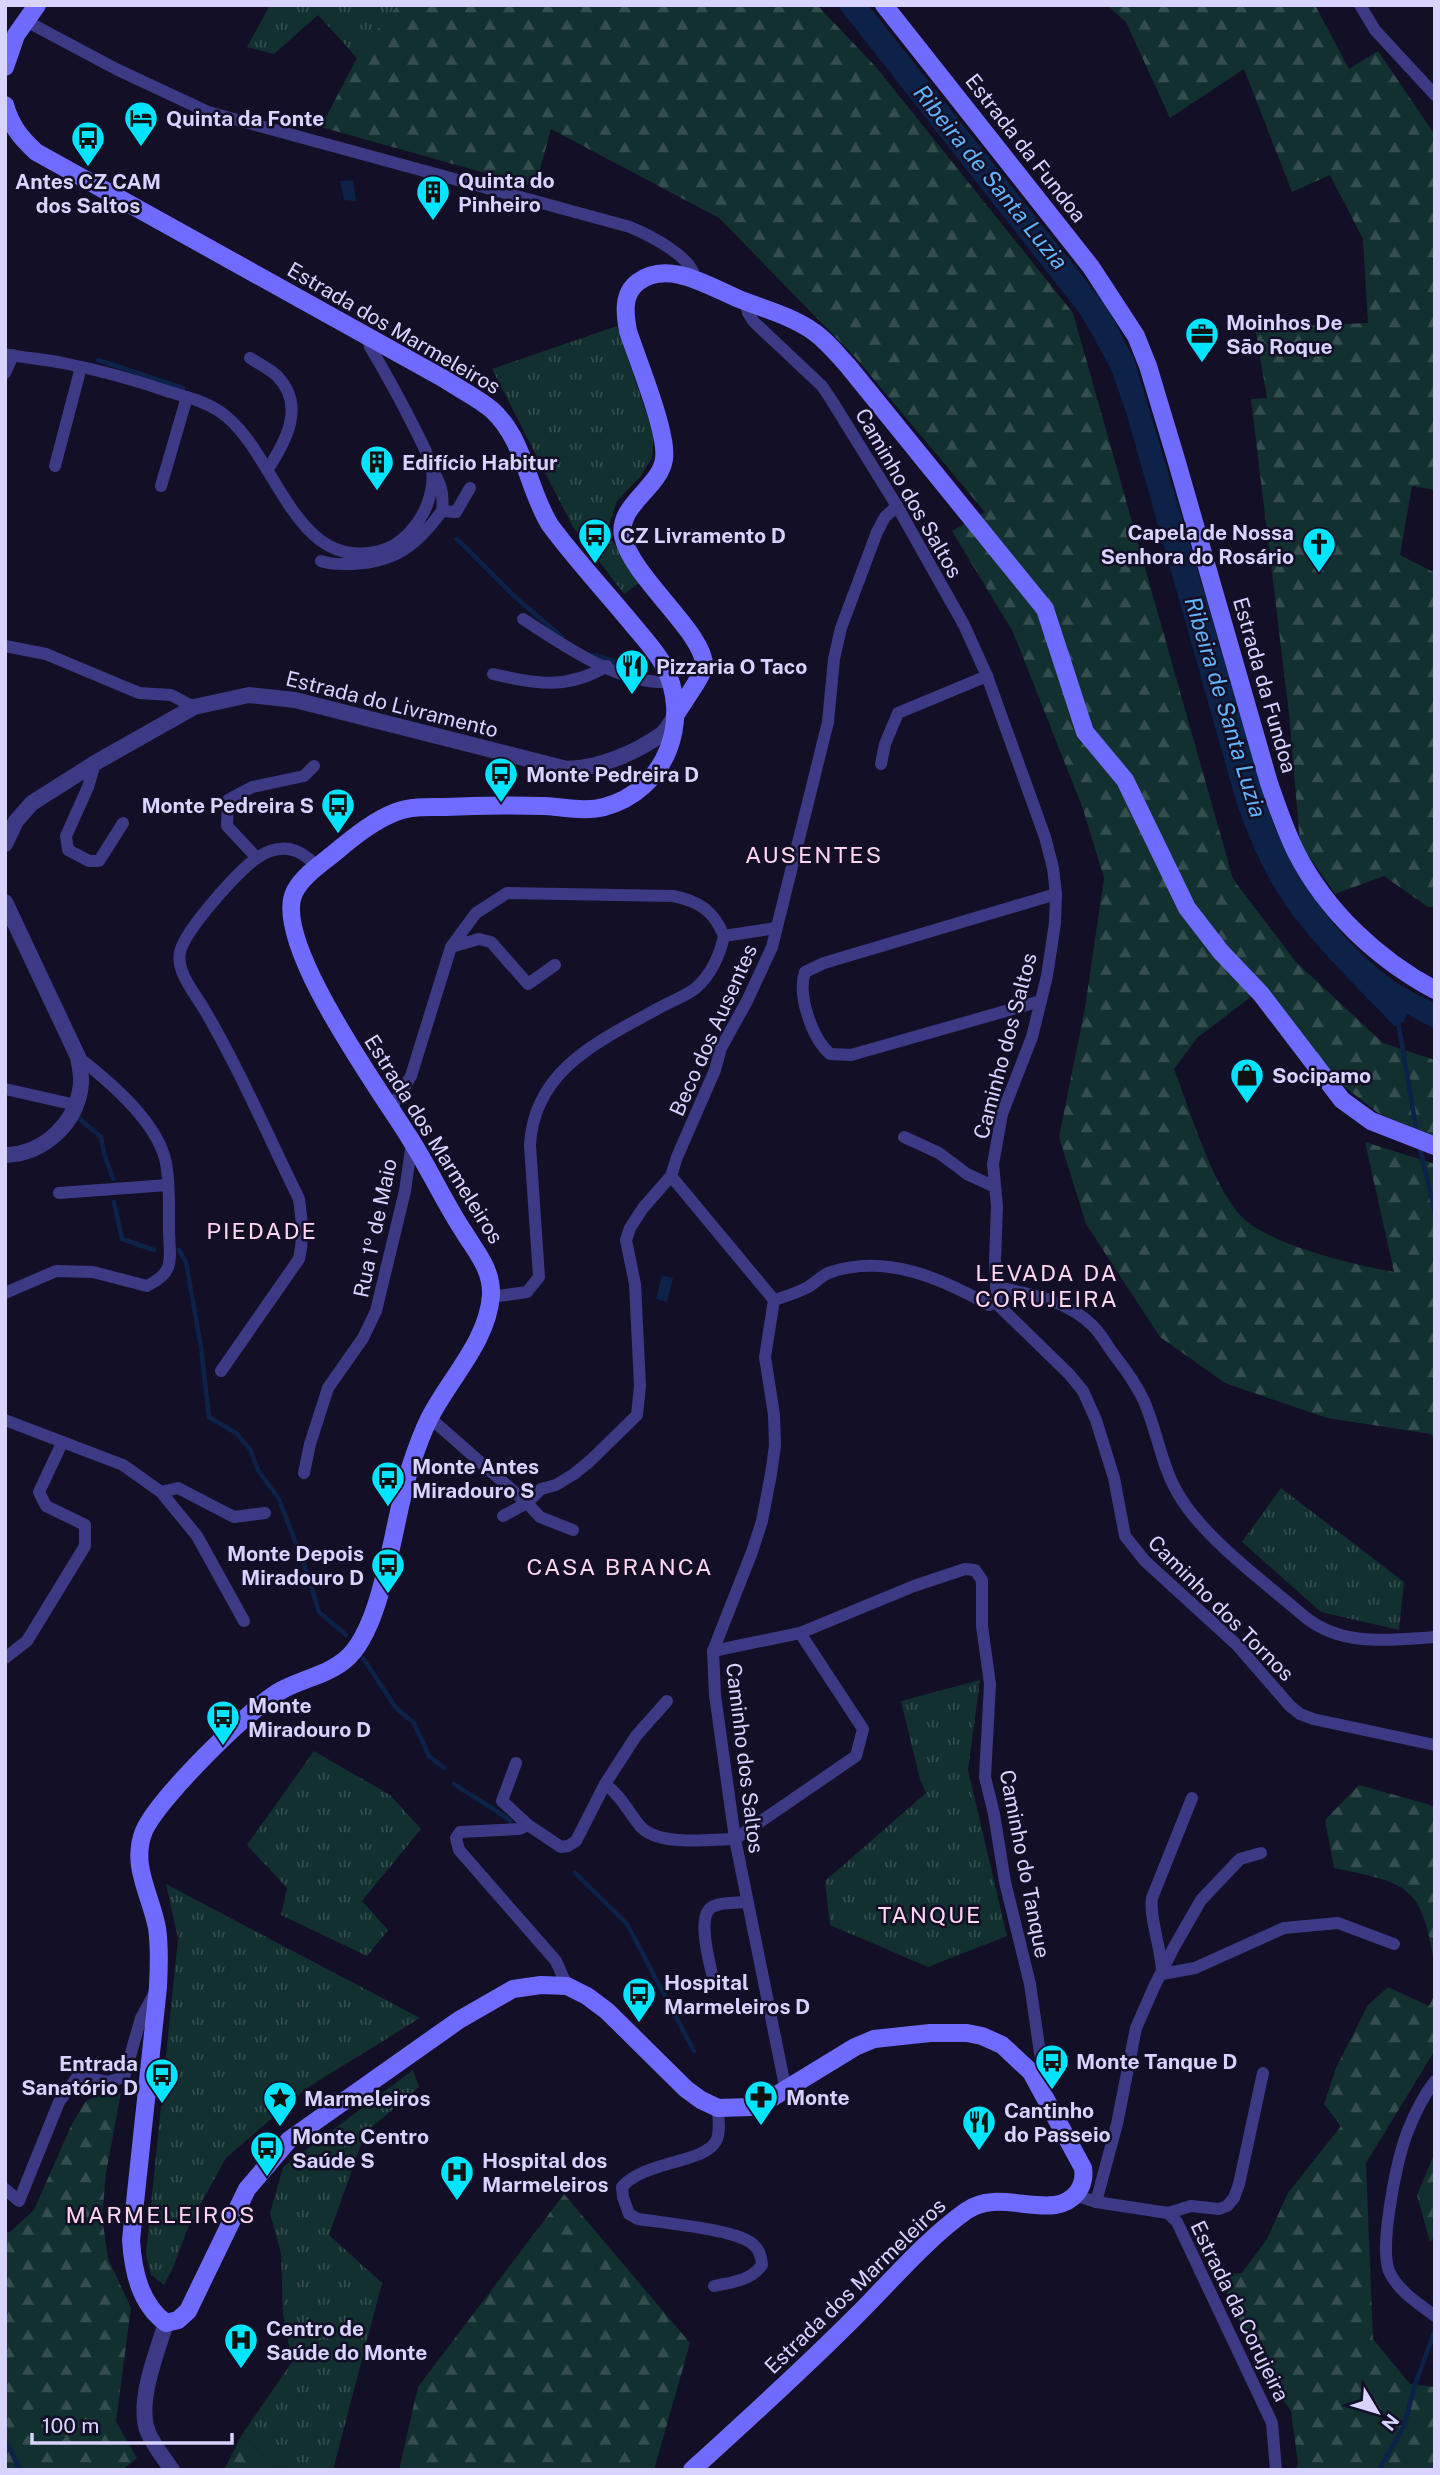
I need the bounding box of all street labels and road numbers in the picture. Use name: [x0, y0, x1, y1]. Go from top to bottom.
street label: Estrada da Fundoa: [960, 69, 1092, 227]
street label: Estrada dos Marmeleiros: [283, 257, 505, 399]
street label: Caminho dos Saltos: [850, 404, 968, 582]
street label: Estrada da Fundoa: [1228, 594, 1302, 776]
street label: Estrada do Livramento: [283, 665, 501, 743]
street label: Beco dos Ausentes: [664, 940, 762, 1120]
street label: Caminho dos Saltos: [968, 950, 1042, 1142]
street label: Estrada dos Marmeleiros: [359, 1030, 509, 1248]
street label: Rua 1º de Maio: [348, 1156, 402, 1300]
street label: Caminho dos Tornos: [1143, 1530, 1299, 1686]
street label: Caminho dos Saltos: [721, 1661, 769, 1855]
street label: Caminho do Tanque: [994, 1768, 1056, 1960]
street label: Estrada dos Marmeleiros: [759, 2193, 951, 2379]
street label: Estrada da Corujeira: [1185, 2217, 1295, 2405]

